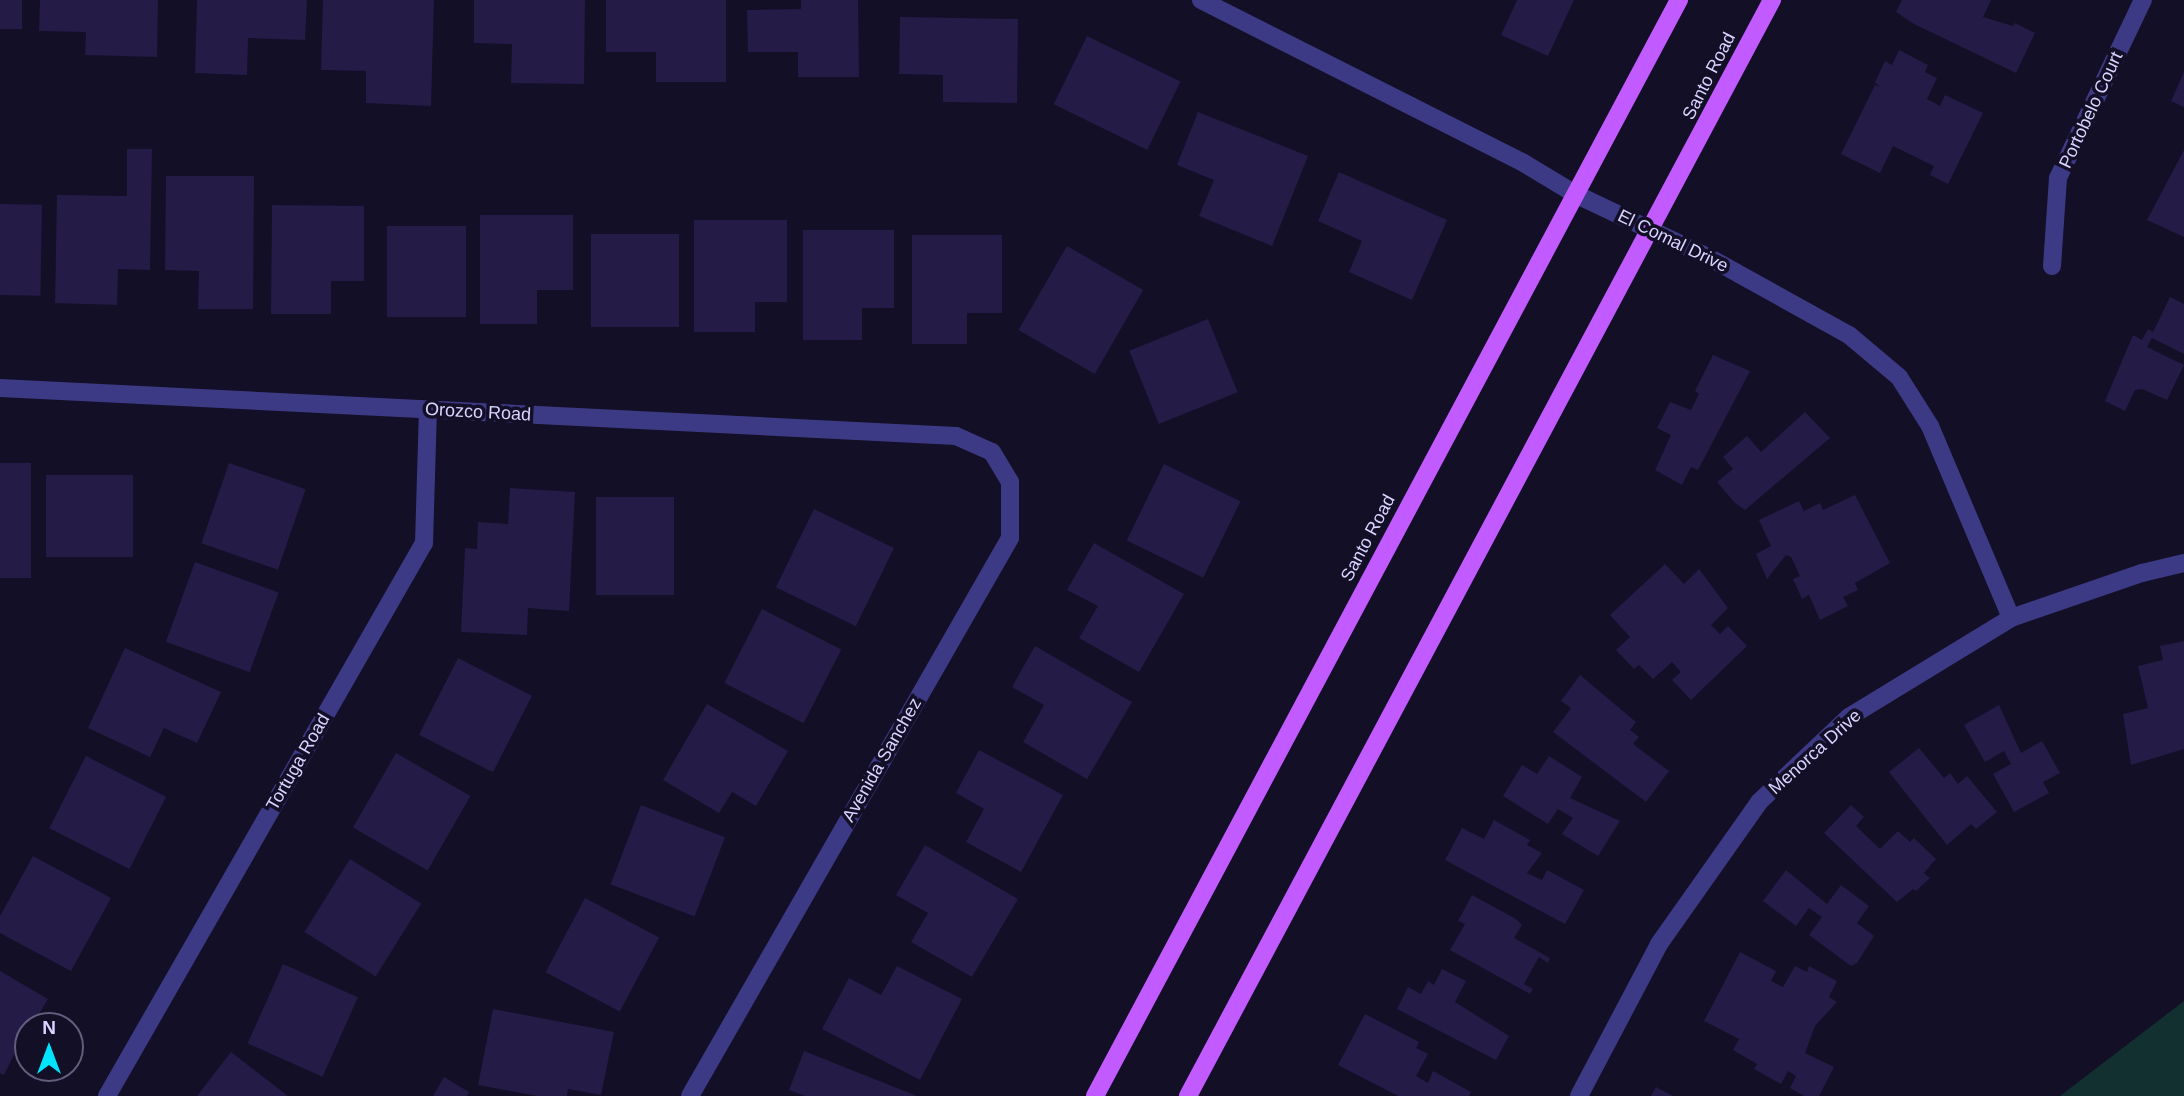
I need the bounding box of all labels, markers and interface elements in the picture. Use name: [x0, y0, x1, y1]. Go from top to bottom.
street label: Santo Road: [1678, 29, 1740, 123]
street label: Portobelo Court: [2055, 48, 2127, 172]
street label: El Comal Drive: [1614, 205, 1732, 277]
street label: Orozco Road: [424, 398, 532, 426]
street label: Santo Road: [1336, 491, 1400, 585]
street label: Avenida Sanchez: [838, 694, 926, 826]
street label: Menorca Drive: [1764, 705, 1866, 799]
street label: Tortuga Road: [262, 710, 334, 814]
north arrow: [14, 1012, 84, 1082]
text: N: [42, 1017, 56, 1038]

